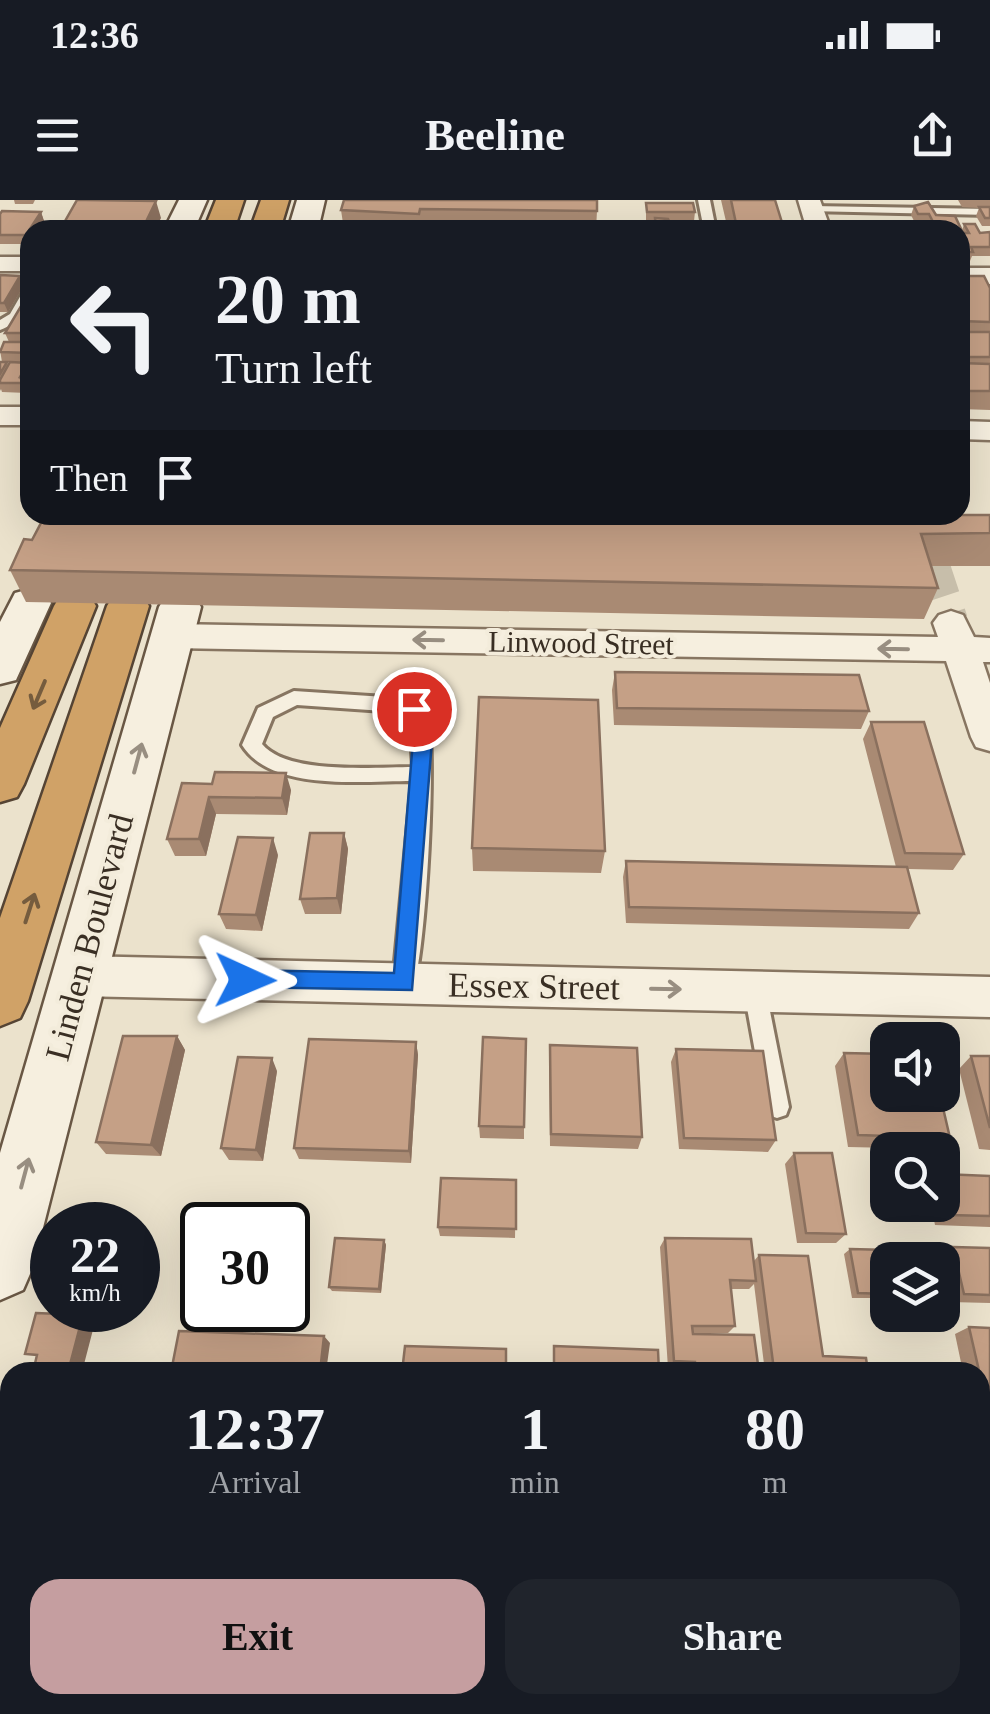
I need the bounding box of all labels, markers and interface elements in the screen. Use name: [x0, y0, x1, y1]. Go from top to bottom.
text: 12:36: [50, 14, 139, 56]
icon: menu: [30, 108, 85, 163]
icon: share: [905, 108, 960, 163]
text: Beeline: [425, 110, 565, 160]
icon: left: [50, 260, 180, 390]
text: 20 m: [215, 261, 361, 338]
text: Turn left: [215, 343, 372, 393]
icon: arrive: [148, 450, 203, 505]
text: Then: [50, 457, 128, 499]
street label: Linwood Street: [488, 624, 675, 661]
one-way arrow: [412, 630, 444, 650]
one-way arrow: [877, 639, 909, 658]
pin: [372, 667, 457, 752]
one-way arrow: [29, 679, 47, 710]
icon: arrive: [387, 682, 442, 737]
one-way arrow: [130, 743, 149, 774]
street label: Linden Boulevard: [38, 809, 141, 1065]
one-way arrow: [22, 893, 40, 924]
position arrow: [193, 928, 297, 1032]
street label: Essex Street: [448, 966, 621, 1008]
one-way arrow: [649, 980, 681, 999]
map controls: [870, 1022, 960, 1332]
button: sound: [870, 1022, 960, 1112]
button: search: [870, 1132, 960, 1222]
one-way arrow: [17, 1158, 36, 1189]
speed limit sign: 30: [180, 1202, 310, 1332]
text: 22: [70, 1227, 120, 1283]
button: layers: [870, 1242, 960, 1332]
text: km/h: [69, 1279, 121, 1306]
text: 12:37: [185, 1396, 325, 1462]
text: 1: [520, 1396, 550, 1462]
text: 80: [745, 1396, 805, 1462]
text: Arrival: [209, 1464, 301, 1500]
text: min: [510, 1464, 560, 1500]
text: m: [762, 1464, 787, 1500]
button: Exit: [30, 1579, 485, 1694]
button: Share: [505, 1579, 960, 1694]

